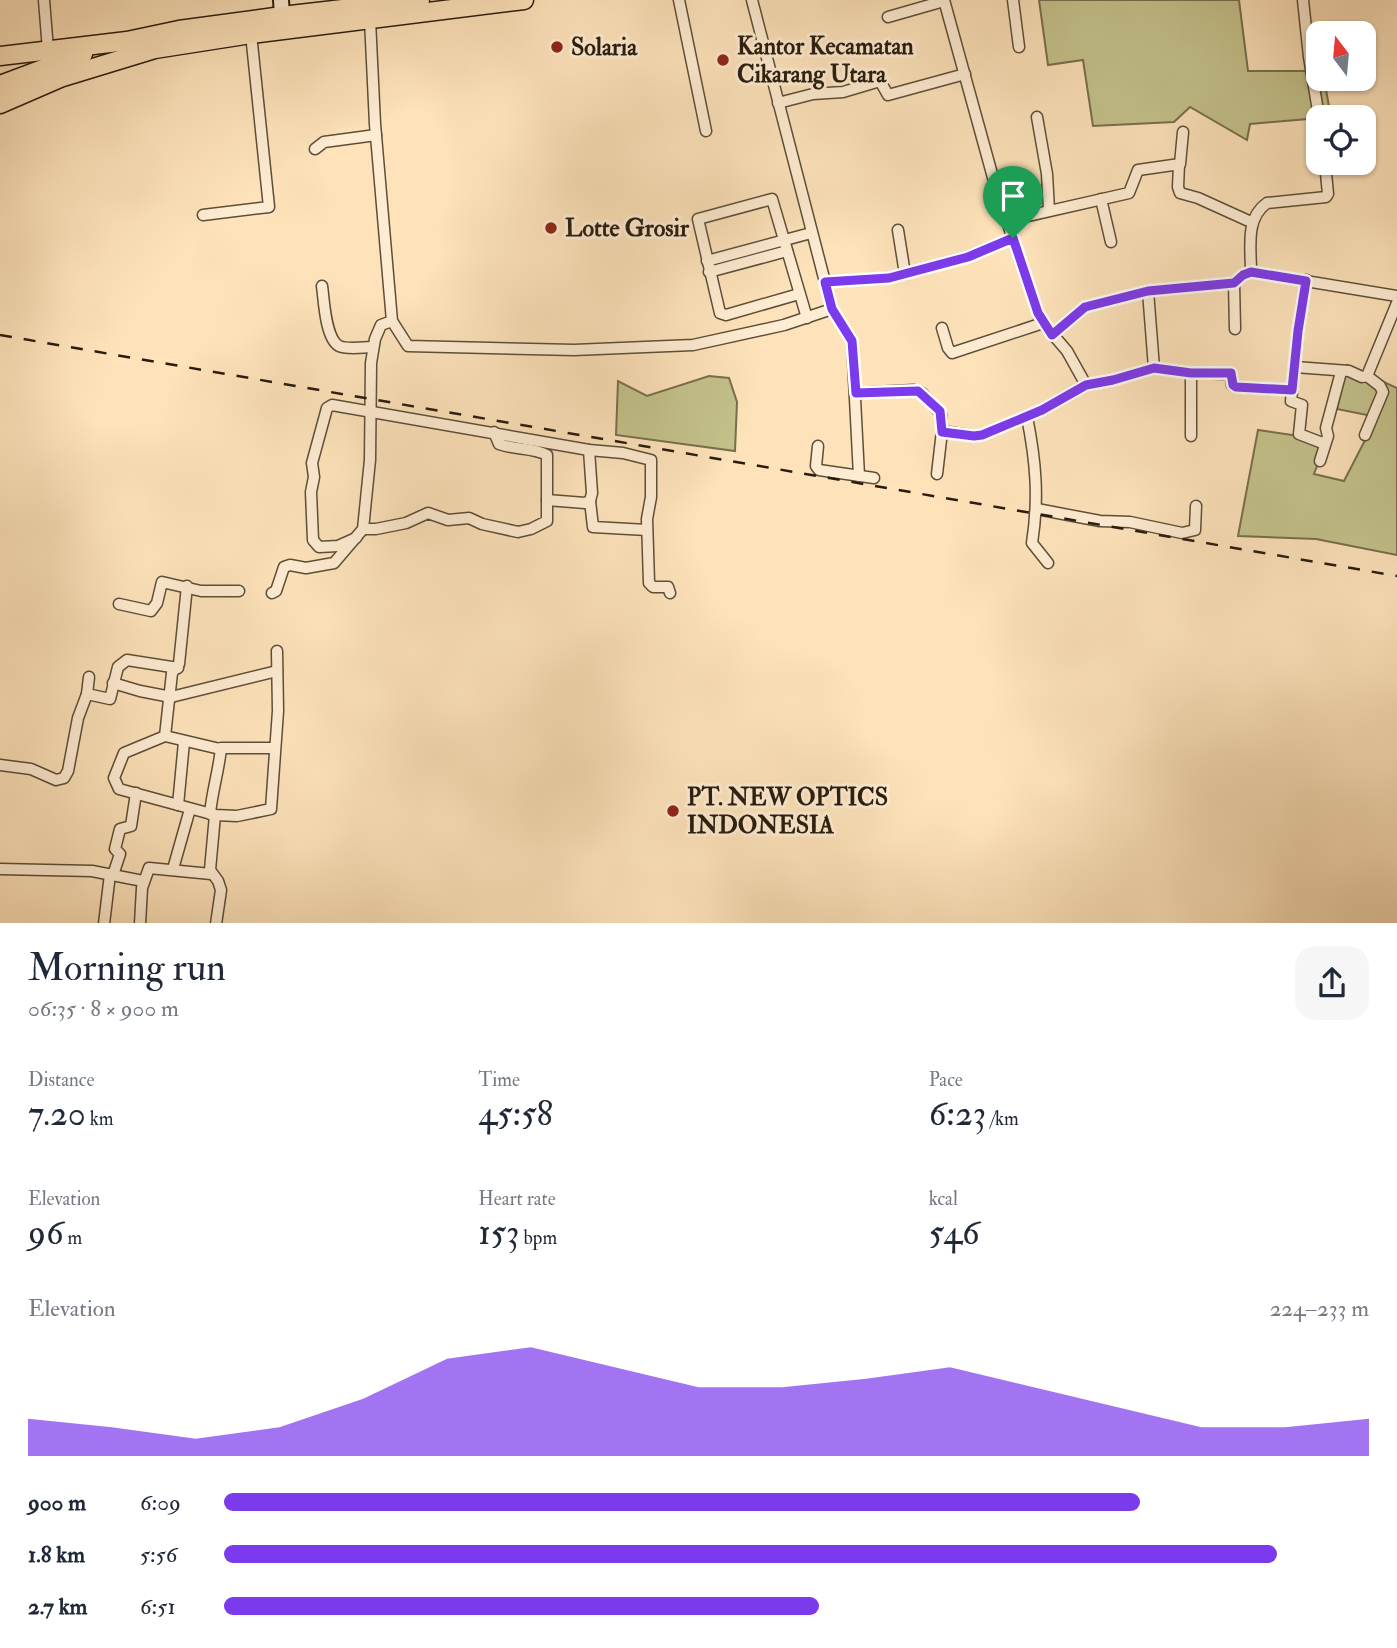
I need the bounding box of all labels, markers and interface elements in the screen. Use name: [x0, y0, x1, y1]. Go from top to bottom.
north arrow: [1306, 21, 1376, 91]
map controls: [1306, 21, 1376, 175]
place label: Kantor Kecamatan Cikarang Utara: [737, 31, 914, 90]
place label: Solaria: [571, 32, 638, 63]
marker: Solaria: [549, 39, 565, 55]
marker: Kantor Kecamatan Cikarang Utara: [715, 52, 731, 68]
button: locate: [1306, 105, 1376, 175]
pin: [983, 166, 1043, 238]
icon: arrive: [994, 177, 1032, 215]
place label: Lotte Grosir: [565, 213, 690, 244]
marker: Lotte Grosir: [543, 220, 559, 236]
place label: PT. NEW OPTICS INDONESIA: [687, 782, 888, 841]
marker: PT. NEW OPTICS INDONESIA: [665, 803, 681, 819]
text: Morning run: [28, 944, 226, 992]
button: share: [1295, 946, 1369, 1020]
text: 06:35 · 8 × 900 m: [28, 994, 179, 1023]
text: Distance: [28, 1068, 94, 1092]
text: Time: [478, 1068, 520, 1092]
text: Pace: [929, 1068, 963, 1092]
text: 7.20: [28, 1092, 86, 1136]
text: 45:58: [478, 1092, 553, 1136]
text: 6:23: [929, 1092, 986, 1136]
text: km: [86, 1107, 114, 1131]
text: /km: [986, 1107, 1019, 1131]
text: Elevation: [28, 1187, 100, 1211]
text: Heart rate: [478, 1187, 556, 1211]
text: kcal: [929, 1187, 958, 1211]
text: 96: [28, 1211, 64, 1255]
text: 153: [478, 1211, 520, 1255]
text: 546: [929, 1211, 980, 1255]
text: m: [64, 1226, 82, 1250]
text: bpm: [520, 1226, 557, 1250]
text: Elevation: [28, 1294, 116, 1323]
text: 224–233 m: [1270, 1294, 1369, 1323]
text: 900 m: [28, 1488, 86, 1517]
text: 6:09: [140, 1488, 181, 1517]
text: 1.8 km: [28, 1540, 85, 1569]
text: 5:56: [140, 1540, 177, 1569]
text: 2.7 km: [28, 1592, 87, 1621]
text: 6:51: [140, 1592, 176, 1621]

